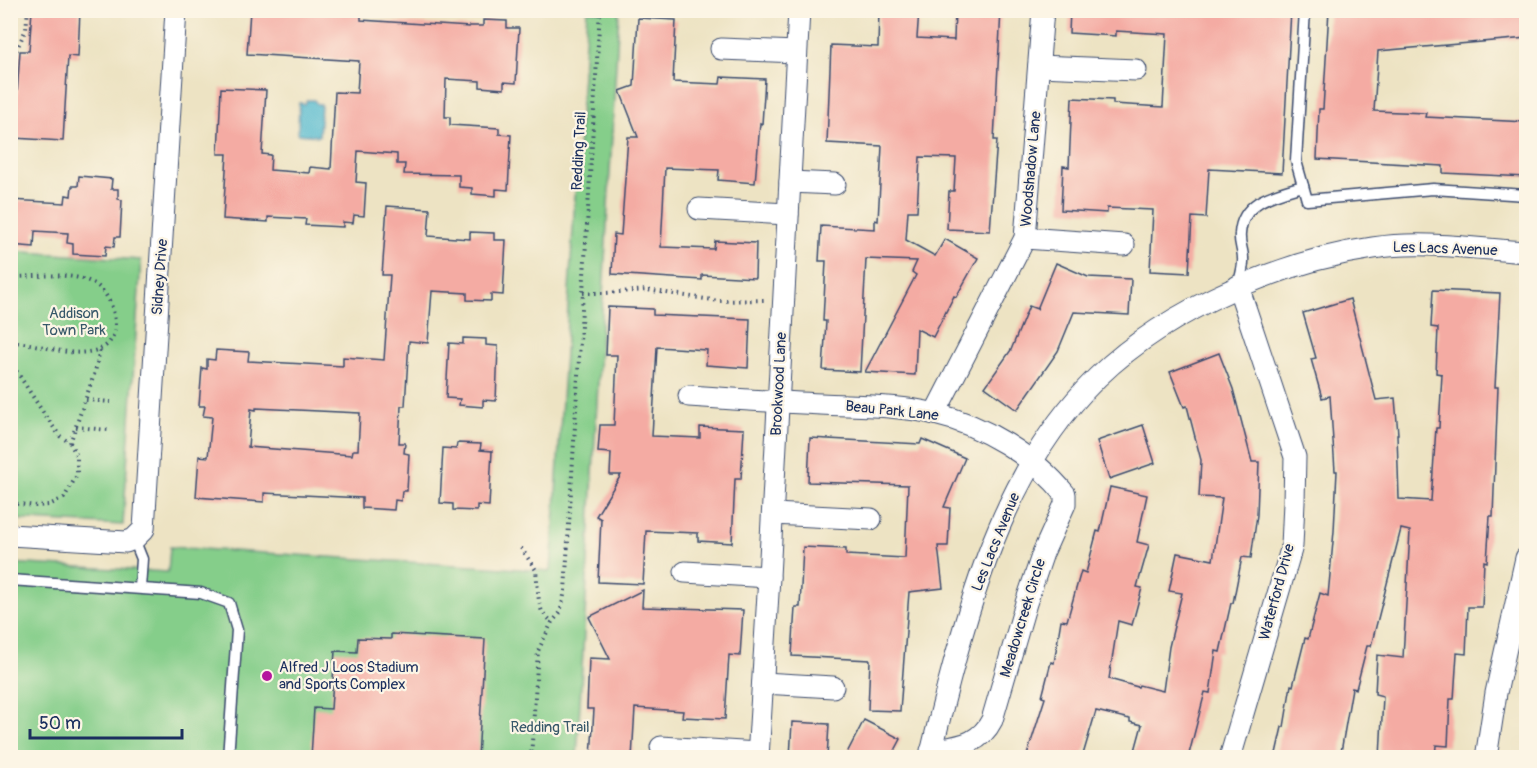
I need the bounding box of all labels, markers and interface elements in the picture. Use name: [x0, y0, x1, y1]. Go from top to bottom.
street label: Woodshadow Lane: [1016, 110, 1046, 228]
street label: Redding Trail: [567, 111, 591, 191]
street label: Sidney Drive: [148, 238, 172, 316]
street label: Les Lacs Avenue: [1392, 238, 1498, 260]
park label: Addison Town Park: [42, 304, 107, 340]
street label: Brookwood Lane: [767, 331, 791, 436]
street label: Beau Park Lane: [844, 397, 940, 425]
street label: Les Lacs Avenue: [968, 489, 1025, 594]
street label: Waterford Drive: [1255, 541, 1299, 642]
street label: Meadowcreek Circle: [996, 556, 1050, 680]
place label: Alfred J Loos Stadium and Sports Complex: [279, 658, 419, 694]
marker: Alfred J Loos Stadium and Sports Complex: [260, 669, 274, 683]
scale bar: [30, 702, 182, 740]
text: 50 m: [39, 712, 81, 735]
park label: Redding Trail: [510, 718, 590, 737]

